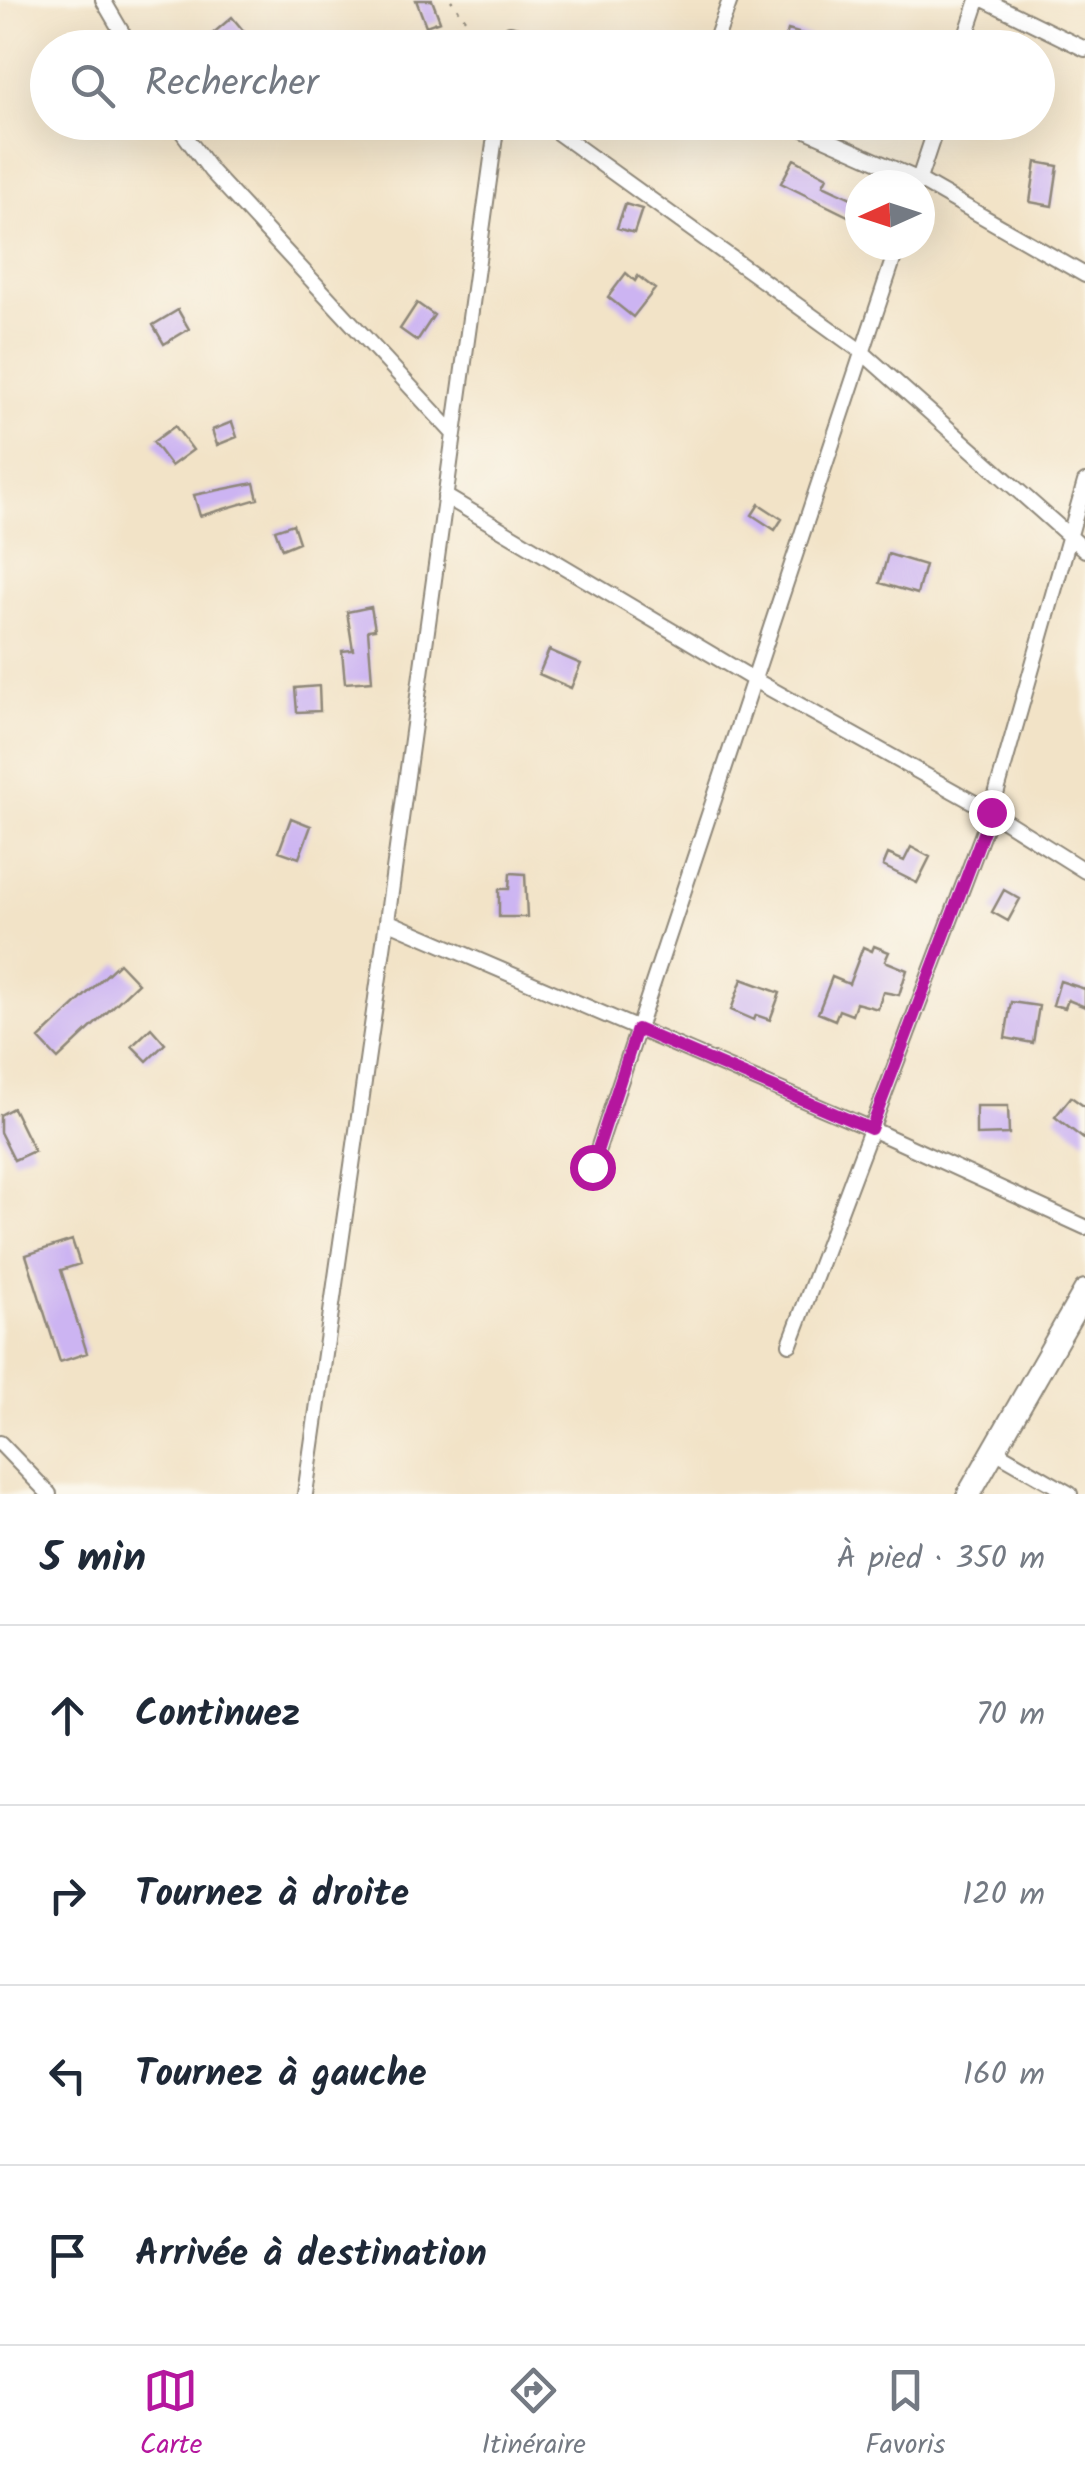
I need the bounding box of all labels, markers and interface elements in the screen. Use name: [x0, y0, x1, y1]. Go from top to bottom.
search box: [30, 30, 1055, 140]
text: Rechercher: [145, 55, 318, 115]
icon: search: [65, 58, 120, 113]
north arrow: [845, 170, 935, 260]
route end: [969, 790, 1015, 836]
route start: [570, 1145, 616, 1191]
text: 5 min: [40, 1526, 146, 1593]
text: À pied · 350 m: [836, 1534, 1045, 1585]
text: Continuez: [135, 1685, 300, 1745]
icon: ahead: [40, 1688, 95, 1743]
text: 70 m: [976, 1690, 1045, 1741]
text: Tournez à droite: [135, 1865, 409, 1925]
icon: right: [40, 1868, 95, 1923]
text: 120 m: [962, 1870, 1045, 1921]
text: Tournez à gauche: [135, 2045, 427, 2105]
icon: left: [40, 2048, 95, 2103]
text: 160 m: [963, 2050, 1045, 2101]
text: Arrivée à destination: [135, 2225, 487, 2285]
icon: arrive: [40, 2228, 95, 2283]
tab: Carte: [140, 2363, 202, 2468]
tab: Itinéraire: [482, 2363, 586, 2468]
tab: Favoris: [865, 2363, 945, 2468]

